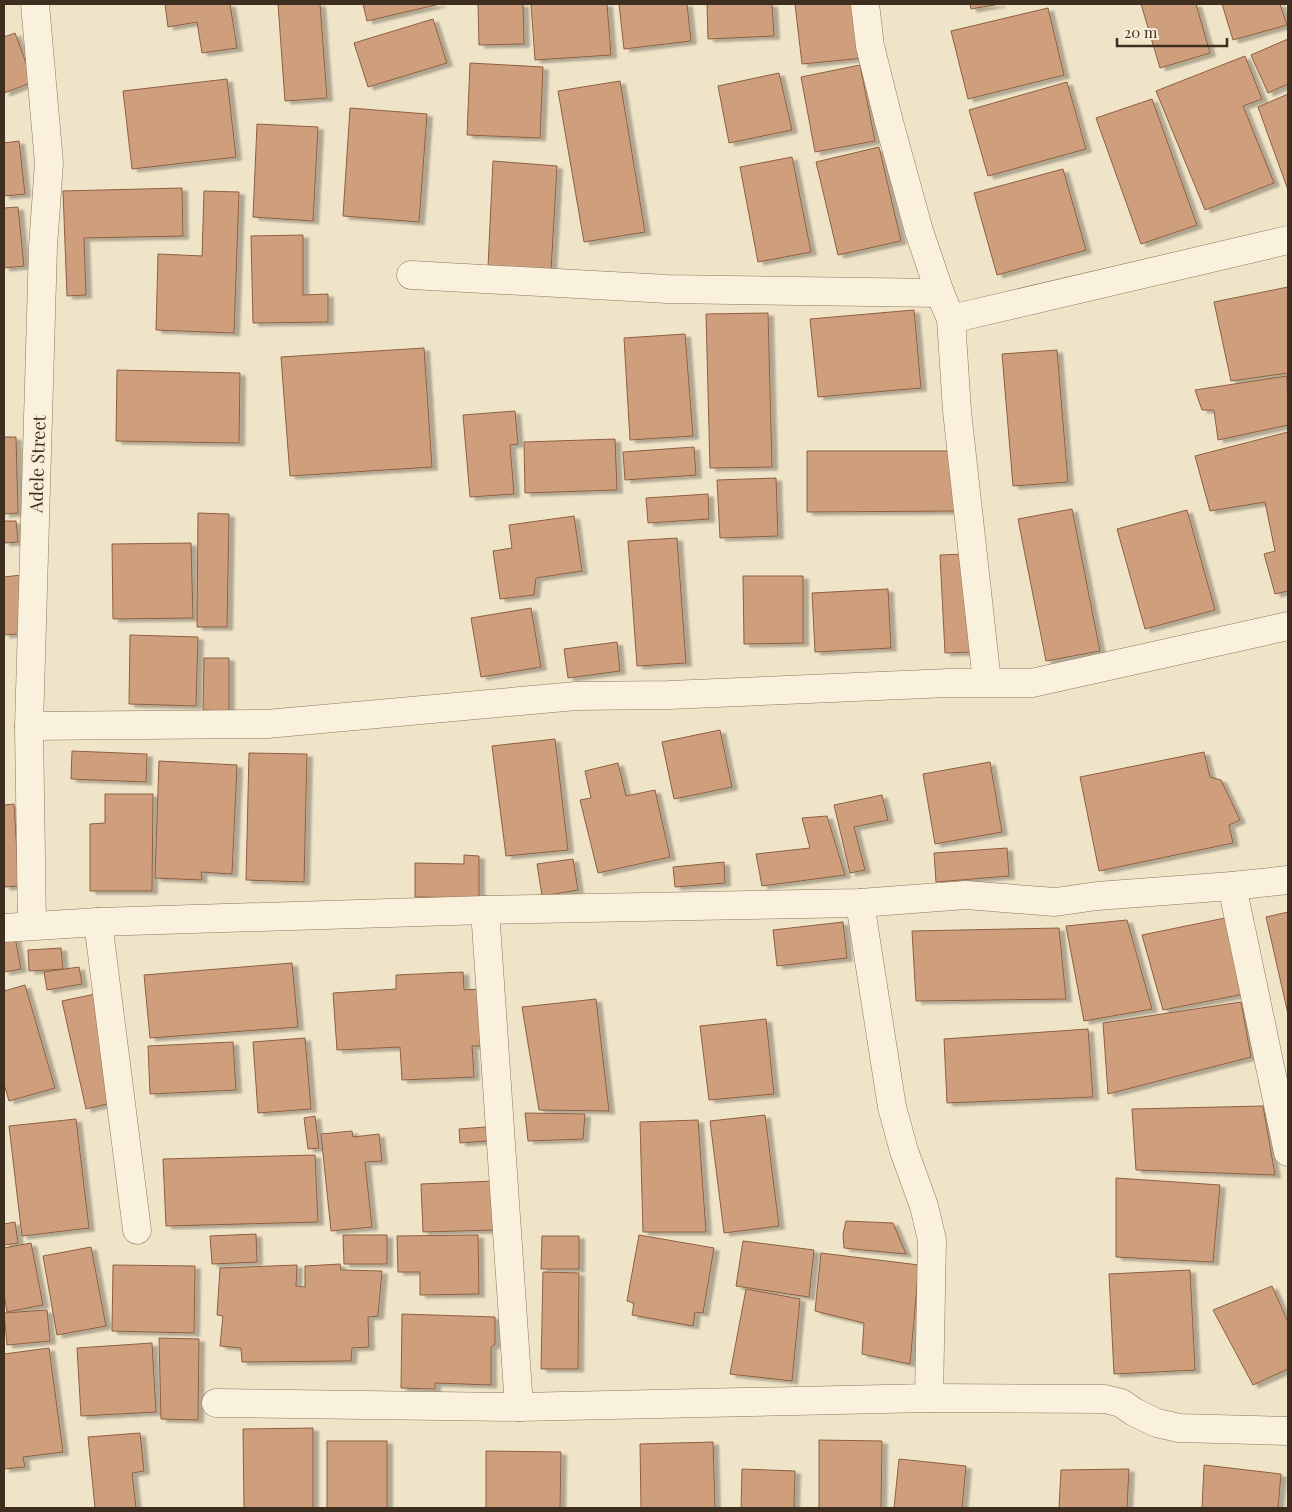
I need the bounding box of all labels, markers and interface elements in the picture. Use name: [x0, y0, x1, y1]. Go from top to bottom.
scale bar: [1117, 15, 1227, 47]
text: 20 m: [1124, 22, 1158, 42]
street label: Adele Street: [23, 414, 51, 514]

